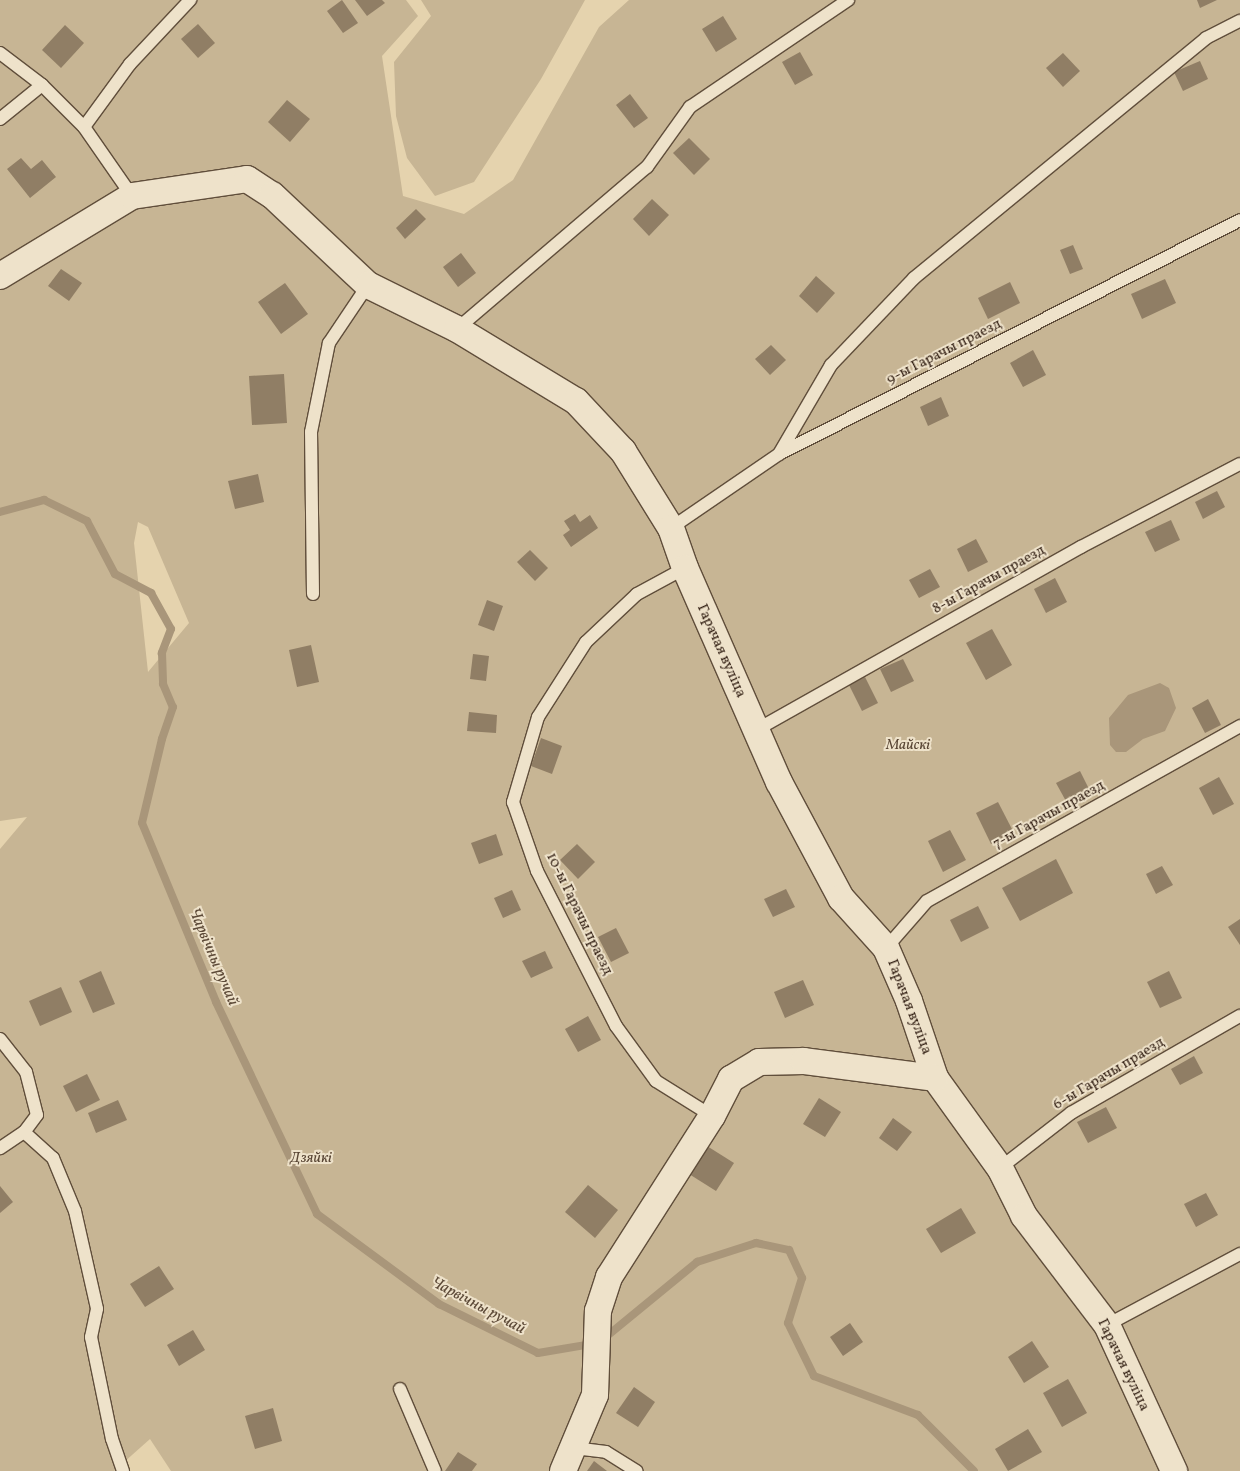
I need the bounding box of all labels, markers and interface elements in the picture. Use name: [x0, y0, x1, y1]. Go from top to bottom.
street label: 9-ы Гарачы праезд: [883, 315, 1005, 389]
street label: 8-ы Гарачы праезд: [930, 542, 1048, 618]
street label: Гарачая вуліца: [692, 601, 750, 701]
park label: Майскі: [886, 737, 930, 755]
street label: 7-ы Гарачы праезд: [990, 777, 1108, 853]
street label: 10-ы Гарачы праезд: [542, 850, 616, 978]
water label: Чарвічны ручай: [184, 905, 242, 1009]
street label: Гарачая вуліца: [883, 957, 935, 1057]
street label: 6-ы Гарачы праезд: [1050, 1034, 1168, 1114]
park label: Дзяйкі: [290, 1150, 332, 1168]
water label: Чарвічны ручай: [427, 1273, 529, 1339]
street label: Гарачая вуліца: [1093, 1316, 1153, 1414]

